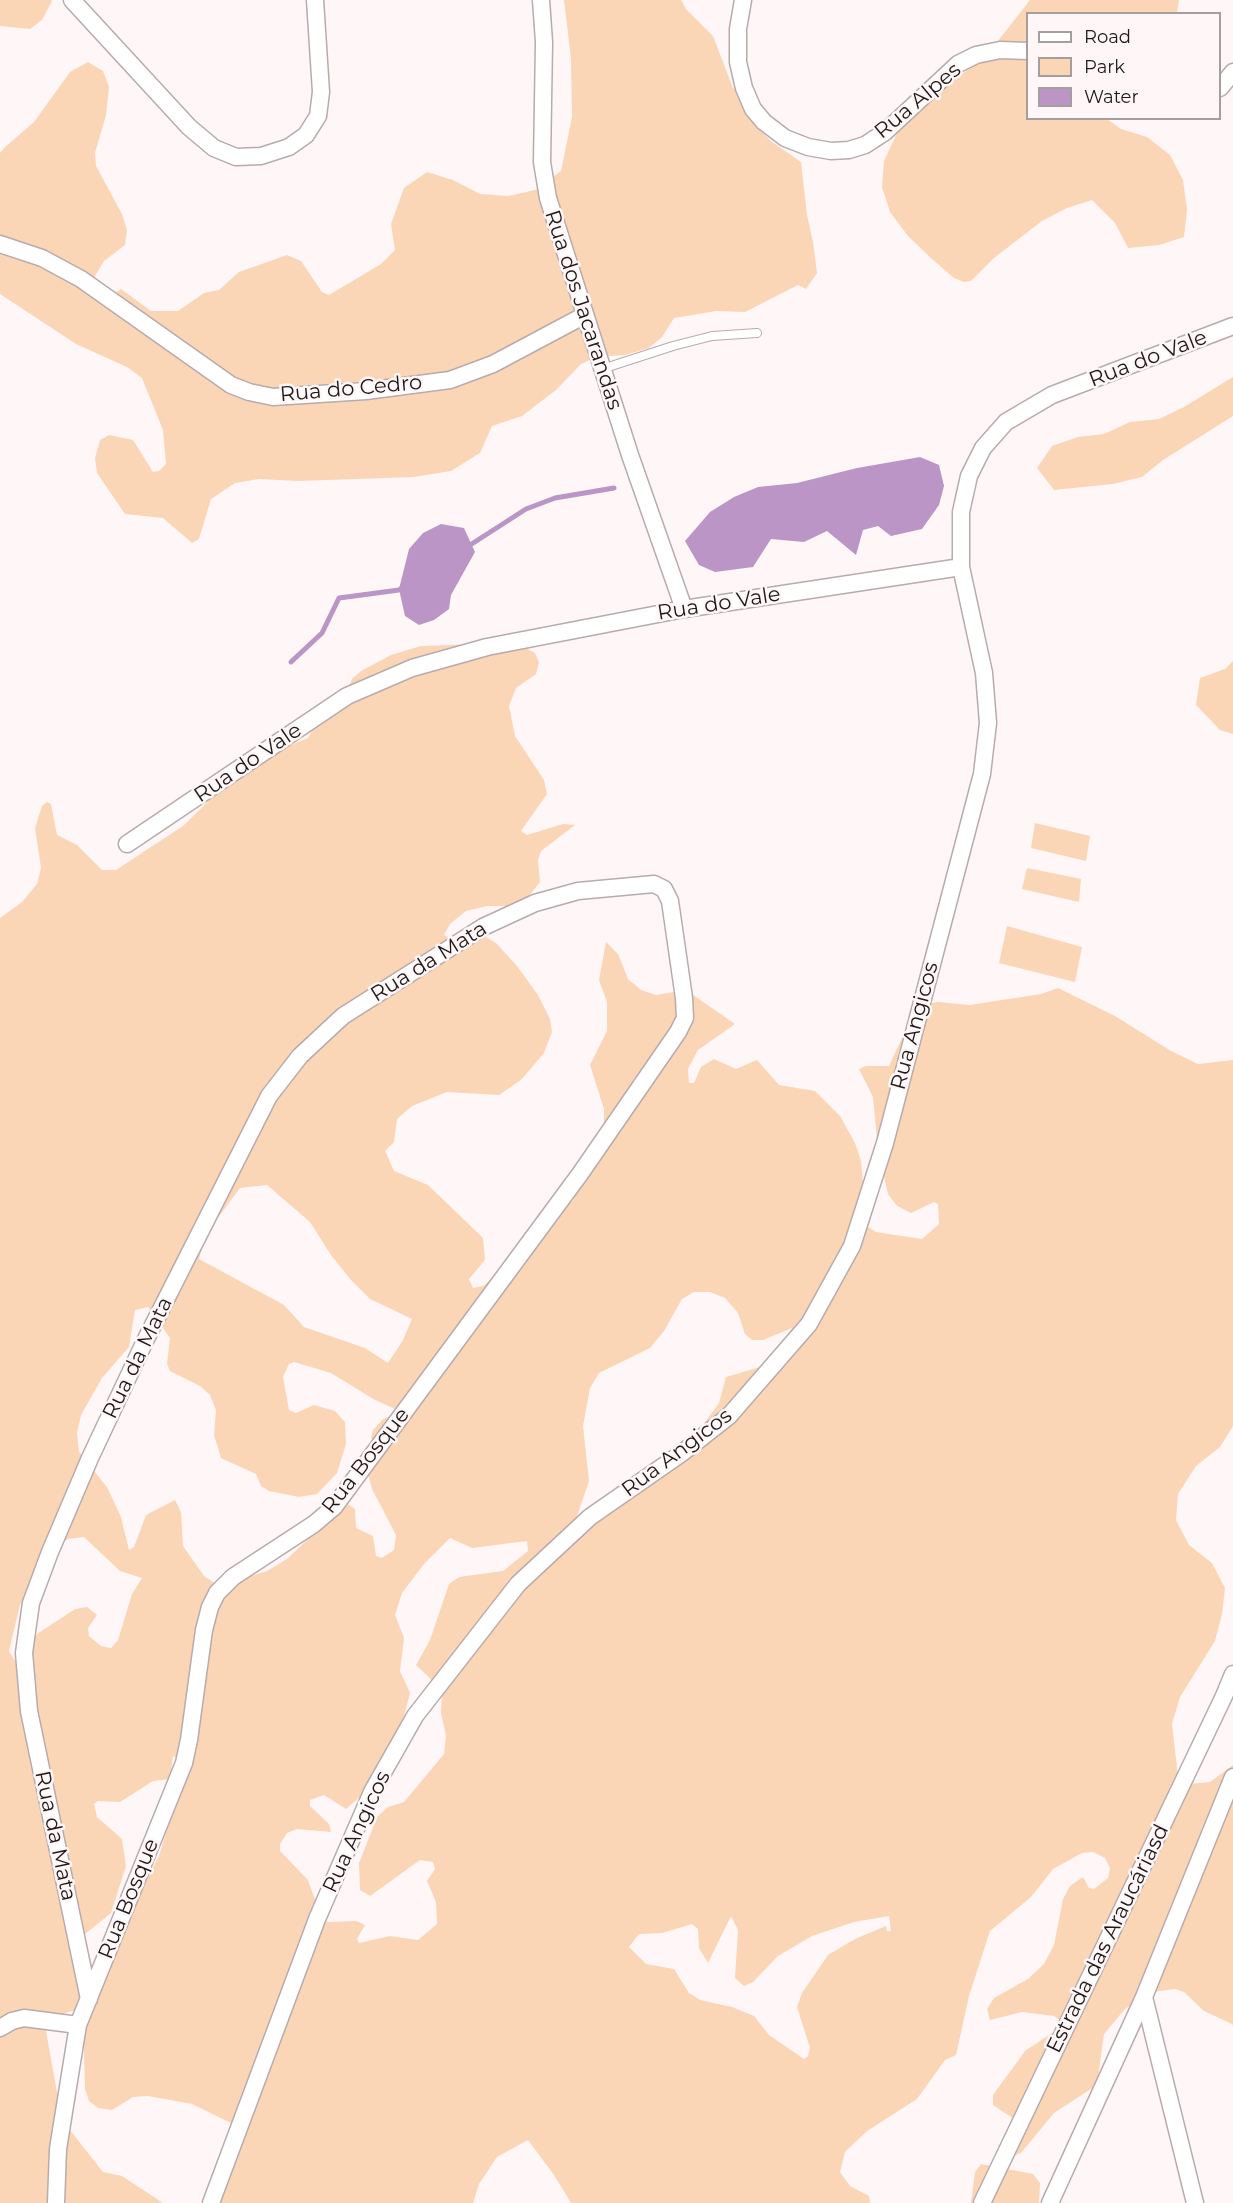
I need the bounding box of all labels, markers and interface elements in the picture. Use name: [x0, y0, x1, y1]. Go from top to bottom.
legend: [1026, 12, 1221, 120]
text: Road: [1084, 26, 1131, 48]
text: Park: [1084, 56, 1125, 78]
street label: Rua Alpes: [870, 58, 966, 144]
text: Water: [1084, 86, 1139, 108]
street label: Rua dos Jacarandas: [539, 207, 627, 413]
street label: Rua do Vale: [1085, 325, 1211, 393]
street label: Rua do Cedro: [279, 370, 423, 408]
street label: Rua do Vale: [656, 582, 782, 626]
street label: Rua do Vale: [189, 718, 307, 808]
street label: Rua da Mata: [366, 916, 492, 1008]
street label: Rua Angicos: [886, 959, 944, 1093]
street label: Rua da Mata: [98, 1293, 178, 1423]
street label: Rua Bosque: [317, 1403, 415, 1519]
street label: Rua Angicos: [617, 1403, 737, 1503]
street label: Rua Angicos: [318, 1767, 396, 1897]
street label: Rua da Mata: [29, 1769, 81, 1903]
street label: Estrada das Araucáriasd: [1042, 1821, 1174, 2057]
street label: Rua Bosque: [93, 1835, 165, 1963]

